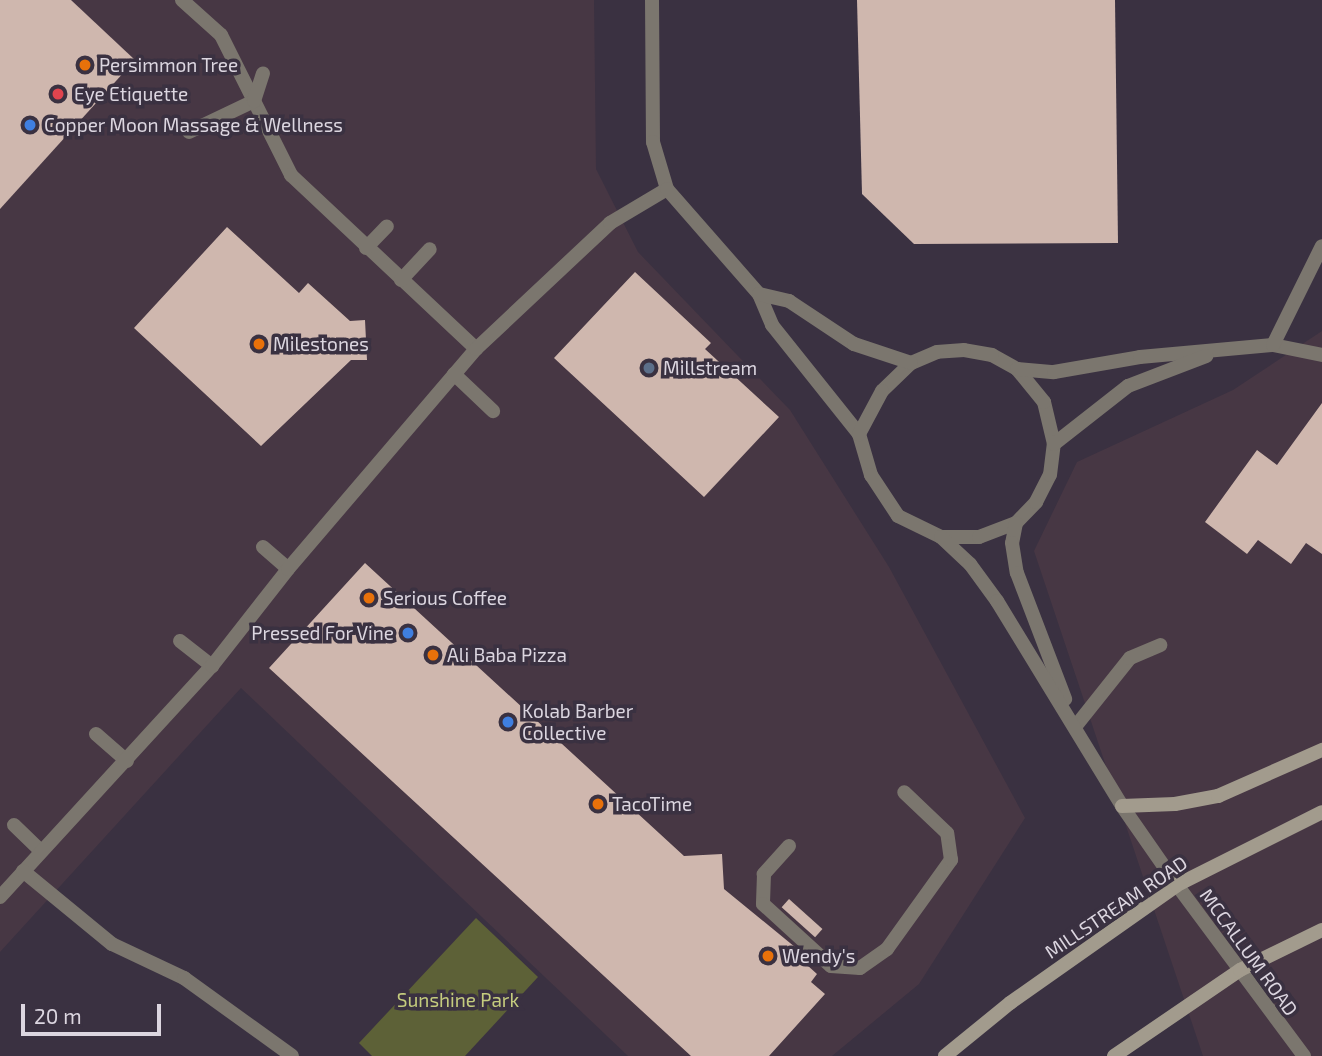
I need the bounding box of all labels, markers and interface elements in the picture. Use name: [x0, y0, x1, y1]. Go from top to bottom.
place label: Persimmon Tree: [99, 54, 239, 76]
marker: Persimmon Tree: [77, 57, 93, 73]
place label: Eye Etiquette: [74, 83, 188, 105]
marker: Eye Etiquette: [48, 84, 68, 104]
place label: Copper Moon Massage & Wellness: [44, 114, 344, 136]
marker: Copper Moon Massage & Wellness: [22, 117, 38, 133]
place label: Milestones: [273, 333, 369, 355]
marker: Milestones: [251, 336, 267, 352]
place label: Millstream: [663, 357, 757, 379]
marker: Millstream: [641, 360, 657, 376]
place label: Serious Coffee: [383, 587, 507, 609]
marker: Serious Coffee: [361, 590, 377, 606]
place label: Pressed For Vine: [250, 622, 394, 644]
marker: Pressed For Vine: [400, 625, 416, 641]
place label: Ali Baba Pizza: [447, 644, 567, 666]
marker: Ali Baba Pizza: [425, 647, 441, 663]
place label: Kolab Barber Collective: [522, 700, 633, 744]
marker: Kolab Barber Collective: [500, 714, 516, 730]
place label: TacoTime: [612, 793, 692, 815]
marker: TacoTime: [590, 796, 606, 812]
street label: MILLSTREAM ROAD: [1040, 851, 1192, 963]
street label: MCCALLUM ROAD: [1195, 884, 1303, 1020]
place label: Wendy's: [782, 945, 855, 967]
marker: Wendy's: [760, 948, 776, 964]
park label: Sunshine Park: [397, 989, 519, 1011]
scale bar: [24, 990, 164, 1034]
text: 20 m: [34, 1003, 82, 1028]

